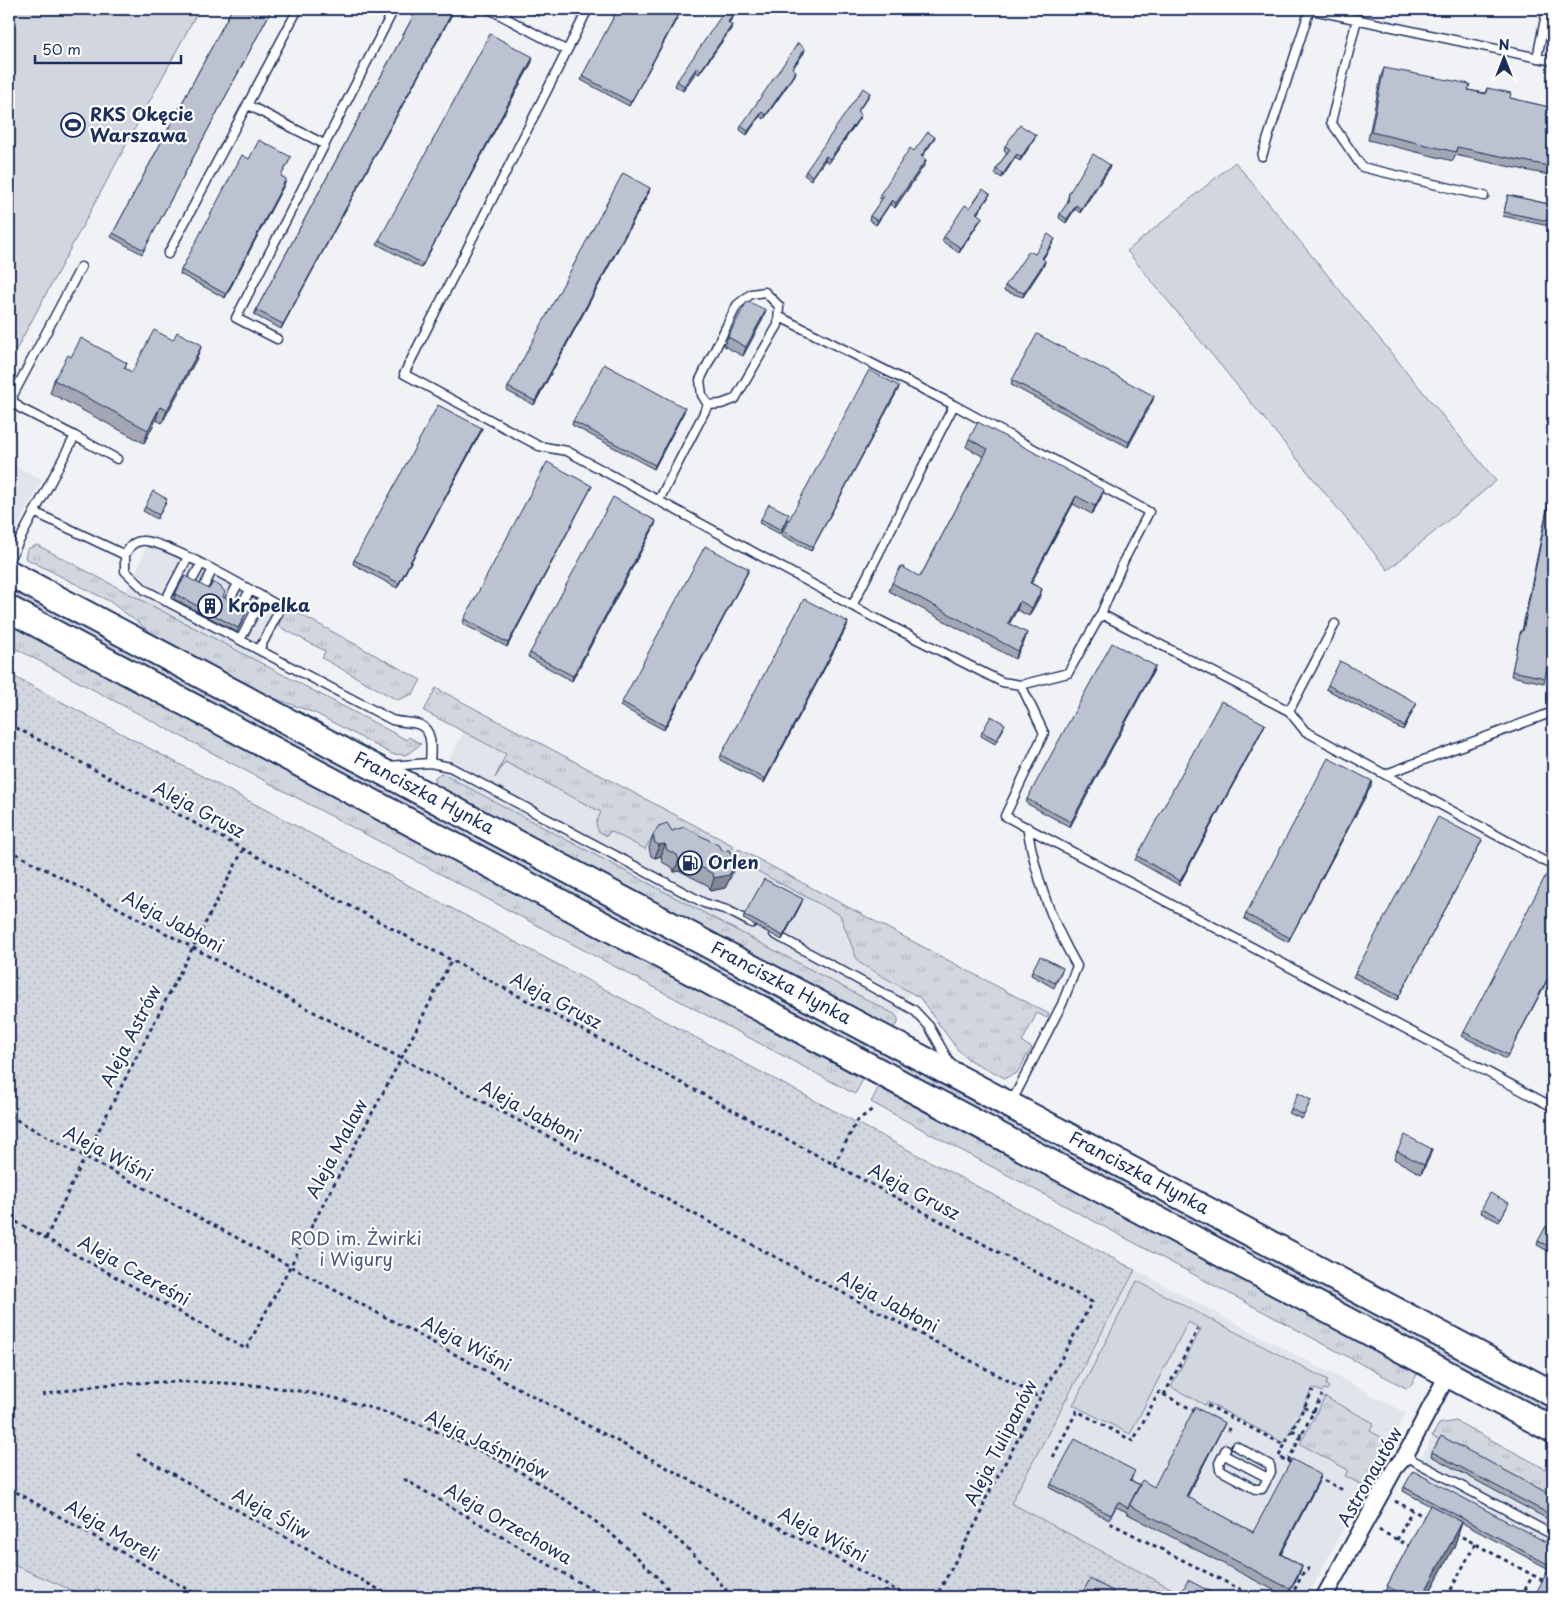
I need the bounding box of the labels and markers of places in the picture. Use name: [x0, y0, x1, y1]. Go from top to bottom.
place label: RKS Okęcie Warszawa: [90, 100, 194, 148]
sports icon: RKS Okęcie Warszawa: [60, 112, 86, 138]
place label: Kropelka: [228, 591, 310, 618]
building icon: Kropelka: [197, 593, 223, 619]
place label: Orlen: [708, 848, 759, 875]
fuel station icon: Orlen: [677, 850, 703, 876]

